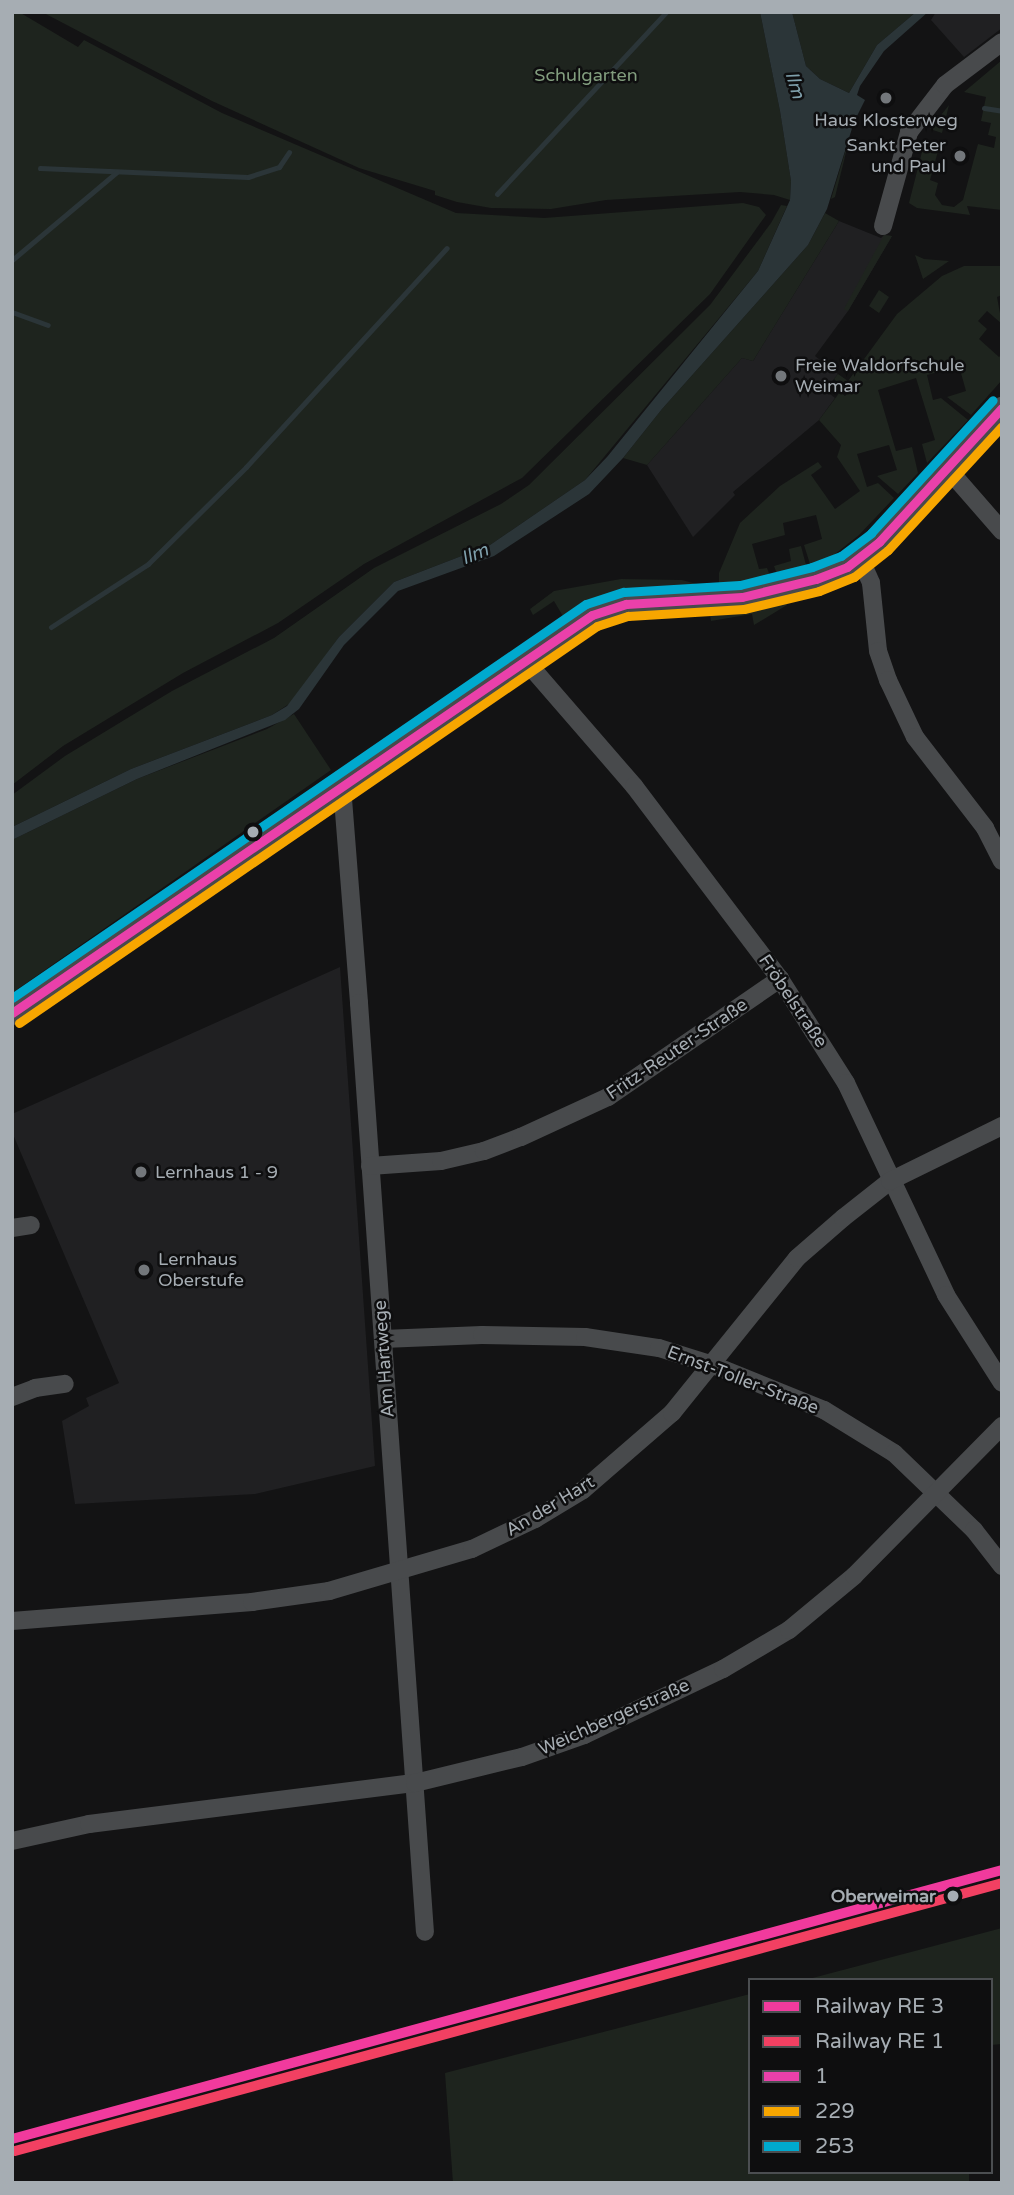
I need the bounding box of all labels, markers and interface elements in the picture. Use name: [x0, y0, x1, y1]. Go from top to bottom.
park label: Schulgarten: [534, 64, 638, 86]
water label: Ilm: [779, 69, 809, 101]
marker: Haus Klosterweg: [878, 90, 894, 106]
place label: Haus Klosterweg: [814, 109, 958, 131]
place label: Sankt Peter und Paul: [847, 135, 946, 178]
marker: Sankt Peter und Paul: [952, 148, 968, 164]
place label: Freie Waldorfschule Weimar: [795, 355, 965, 398]
marker: Freie Waldorfschule Weimar: [773, 368, 789, 384]
water label: Ilm: [458, 539, 492, 571]
unlabelled marker: [246, 825, 260, 839]
street label: Fröbelstraße: [754, 950, 832, 1052]
street label: Fritz-Reuter-Straße: [602, 994, 752, 1104]
place label: Lernhaus 1 - 9: [155, 1161, 278, 1183]
marker: Lernhaus 1 - 9: [133, 1164, 149, 1180]
place label: Lernhaus Oberstufe: [158, 1249, 244, 1292]
marker: Lernhaus Oberstufe: [136, 1262, 152, 1278]
street label: Am Hartwege: [369, 1300, 399, 1418]
street label: Ernst-Toller-Straße: [664, 1341, 822, 1419]
street label: An der Hart: [502, 1471, 598, 1541]
street label: Weichbergerstraße: [535, 1674, 693, 1760]
place label: Oberweimar: [831, 1885, 936, 1907]
marker: Oberweimar: [942, 1885, 964, 1907]
legend: [748, 1978, 993, 2174]
text: Railway RE 3: [815, 1994, 944, 2019]
text: Railway RE 1: [815, 2029, 944, 2054]
text: 1: [815, 2064, 828, 2089]
text: 229: [815, 2099, 855, 2124]
text: 253: [815, 2134, 855, 2159]

